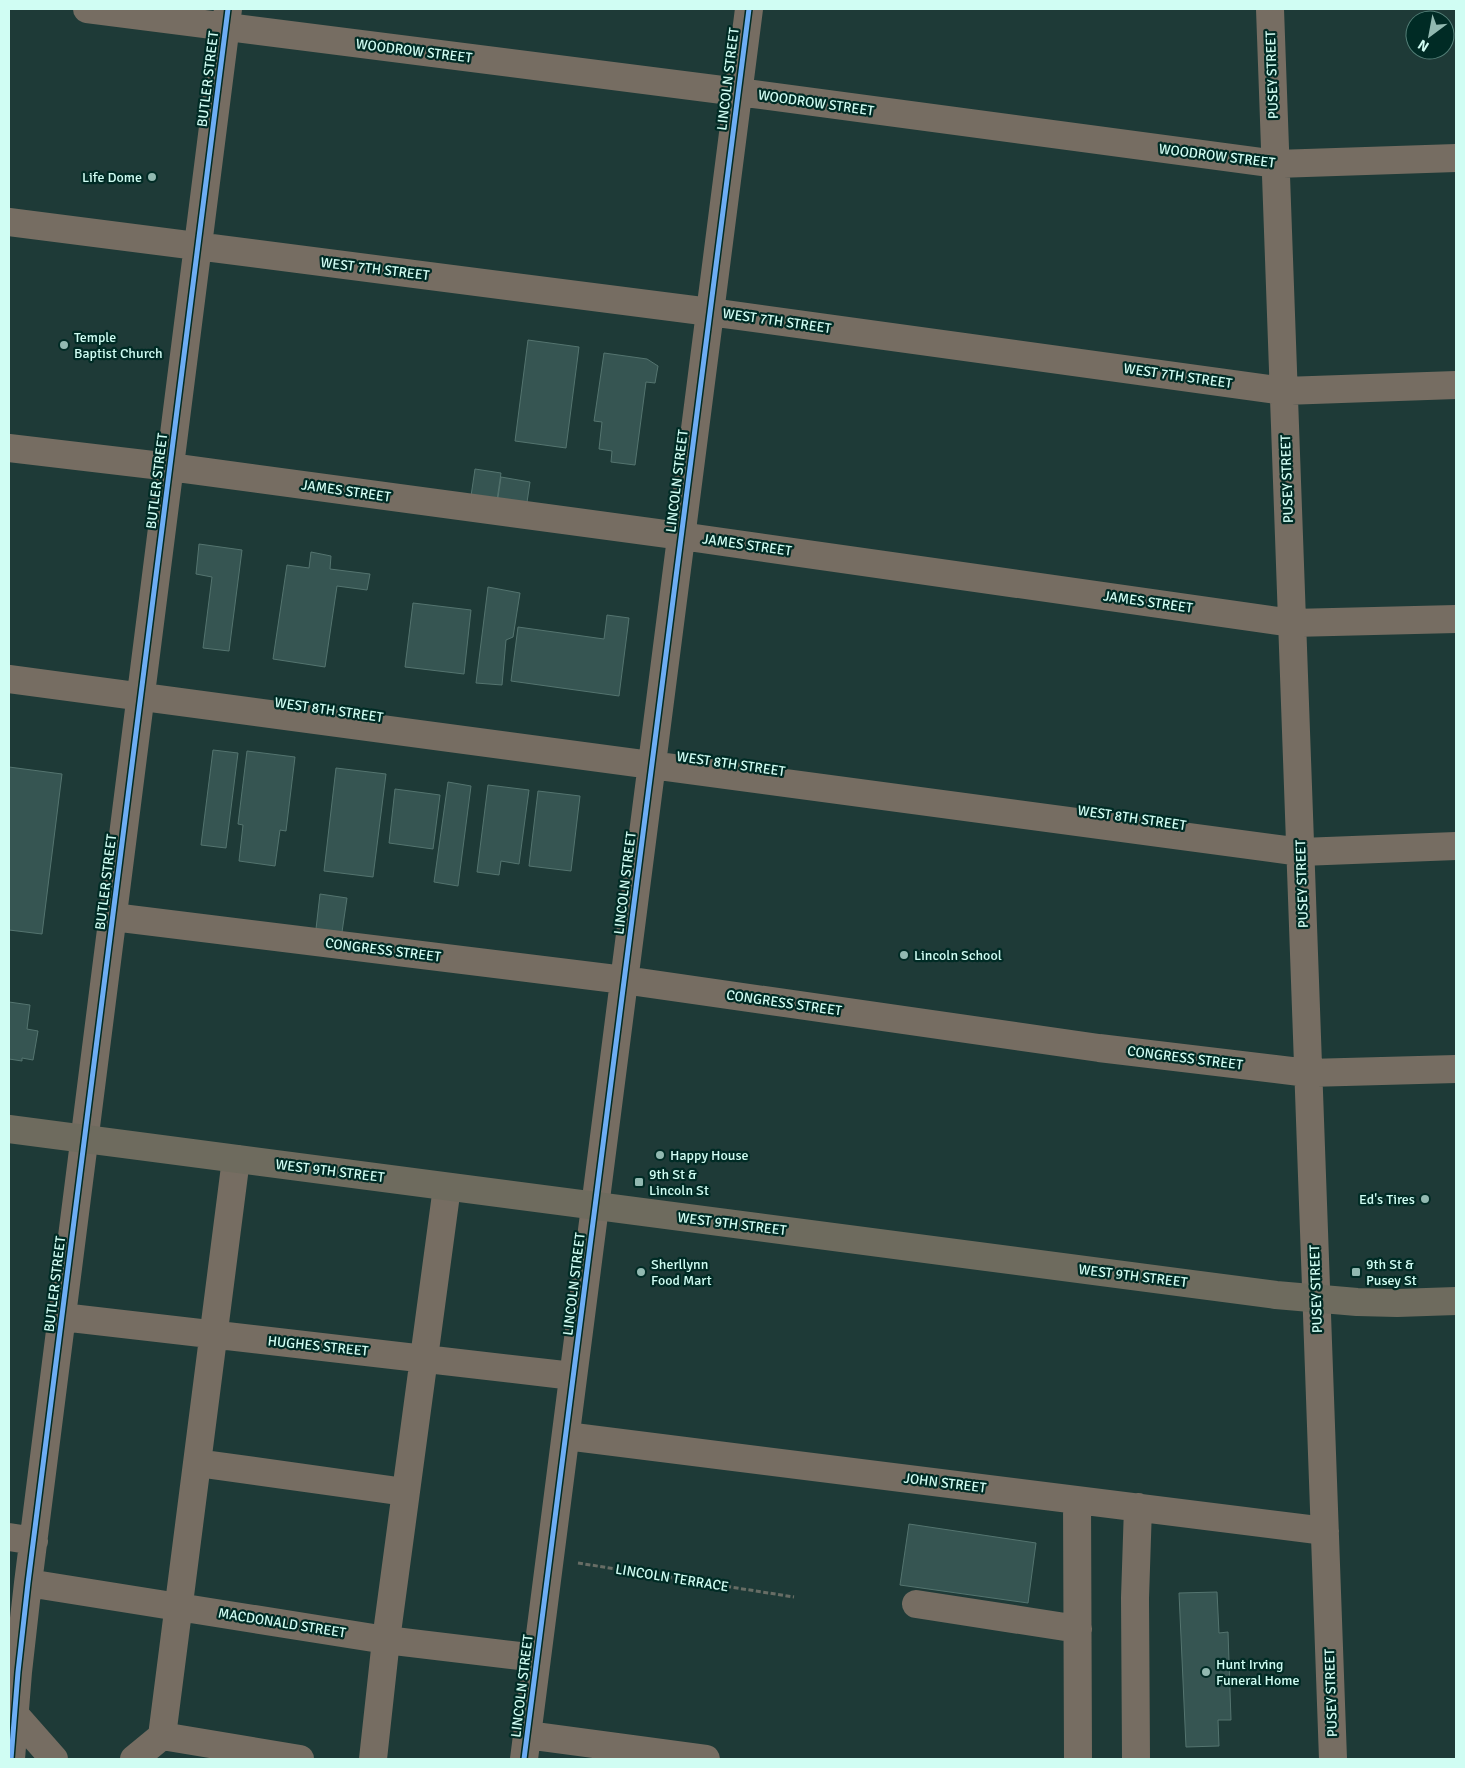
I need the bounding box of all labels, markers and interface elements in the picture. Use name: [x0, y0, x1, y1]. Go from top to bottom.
north arrow: [1405, 10, 1455, 60]
street label: LINCOLN STREET: [713, 26, 743, 131]
street label: BUTLER STREET: [194, 30, 222, 128]
street label: PUSEY STREET: [1262, 30, 1282, 120]
street label: WOODROW STREET: [355, 35, 473, 67]
text: N: [1415, 36, 1432, 55]
street label: WOODROW STREET: [757, 86, 875, 120]
street label: WOODROW STREET: [1158, 140, 1276, 172]
place label: Life Dome: [82, 169, 142, 186]
marker: Life Dome: [146, 171, 158, 183]
street label: WEST 7TH STREET: [320, 254, 431, 284]
street label: WEST 7TH STREET: [722, 305, 833, 337]
place label: Temple Baptist Church: [74, 329, 163, 362]
marker: Temple Baptist Church: [58, 339, 70, 351]
street label: WEST 7TH STREET: [1123, 360, 1234, 392]
street label: LINCOLN STREET: [662, 428, 692, 533]
street label: BUTLER STREET: [143, 432, 171, 530]
street label: PUSEY STREET: [1277, 434, 1297, 524]
street label: JAMES STREET: [300, 476, 392, 506]
street label: JAMES STREET: [701, 530, 793, 560]
street label: JAMES STREET: [1102, 587, 1194, 617]
street label: WEST 8TH STREET: [274, 694, 385, 726]
street label: WEST 8TH STREET: [676, 748, 787, 780]
street label: WEST 8TH STREET: [1077, 802, 1188, 834]
street label: LINCOLN STREET: [610, 830, 640, 935]
street label: BUTLER STREET: [92, 833, 120, 931]
street label: PUSEY STREET: [1292, 839, 1312, 929]
street label: CONGRESS STREET: [324, 934, 442, 966]
place label: Lincoln School: [914, 947, 1002, 964]
marker: Lincoln School: [898, 949, 910, 961]
street label: CONGRESS STREET: [725, 986, 843, 1020]
street label: CONGRESS STREET: [1126, 1042, 1244, 1074]
place label: Happy House: [670, 1147, 749, 1164]
marker: Happy House: [654, 1149, 666, 1161]
street label: WEST 9TH STREET: [275, 1156, 386, 1186]
place label: 9th St & Lincoln St: [649, 1166, 709, 1199]
marker: 9th St & Lincoln St: [633, 1176, 645, 1188]
place label: Ed's Tires: [1359, 1191, 1415, 1208]
marker: Ed's Tires: [1419, 1193, 1431, 1205]
street label: WEST 9TH STREET: [677, 1209, 788, 1239]
street label: LINCOLN STREET: [559, 1231, 589, 1336]
street label: BUTLER STREET: [41, 1235, 69, 1333]
street label: PUSEY STREET: [1306, 1244, 1326, 1334]
place label: Sherllynn Food Mart: [651, 1256, 712, 1289]
place label: 9th St & Pusey St: [1366, 1256, 1417, 1289]
street label: WEST 9TH STREET: [1078, 1261, 1189, 1291]
marker: Sherllynn Food Mart: [635, 1266, 647, 1278]
marker: 9th St & Pusey St: [1350, 1266, 1362, 1278]
street label: HUGHES STREET: [267, 1332, 369, 1360]
street label: JOHN STREET: [903, 1470, 987, 1496]
street label: LINCOLN TERRACE: [614, 1561, 730, 1595]
street label: MACDONALD STREET: [217, 1604, 347, 1642]
street label: LINCOLN STREET: [507, 1633, 537, 1738]
street label: PUSEY STREET: [1321, 1648, 1341, 1738]
place label: Hunt Irving Funeral Home: [1216, 1656, 1299, 1689]
marker: Hunt Irving Funeral Home: [1200, 1666, 1212, 1678]

